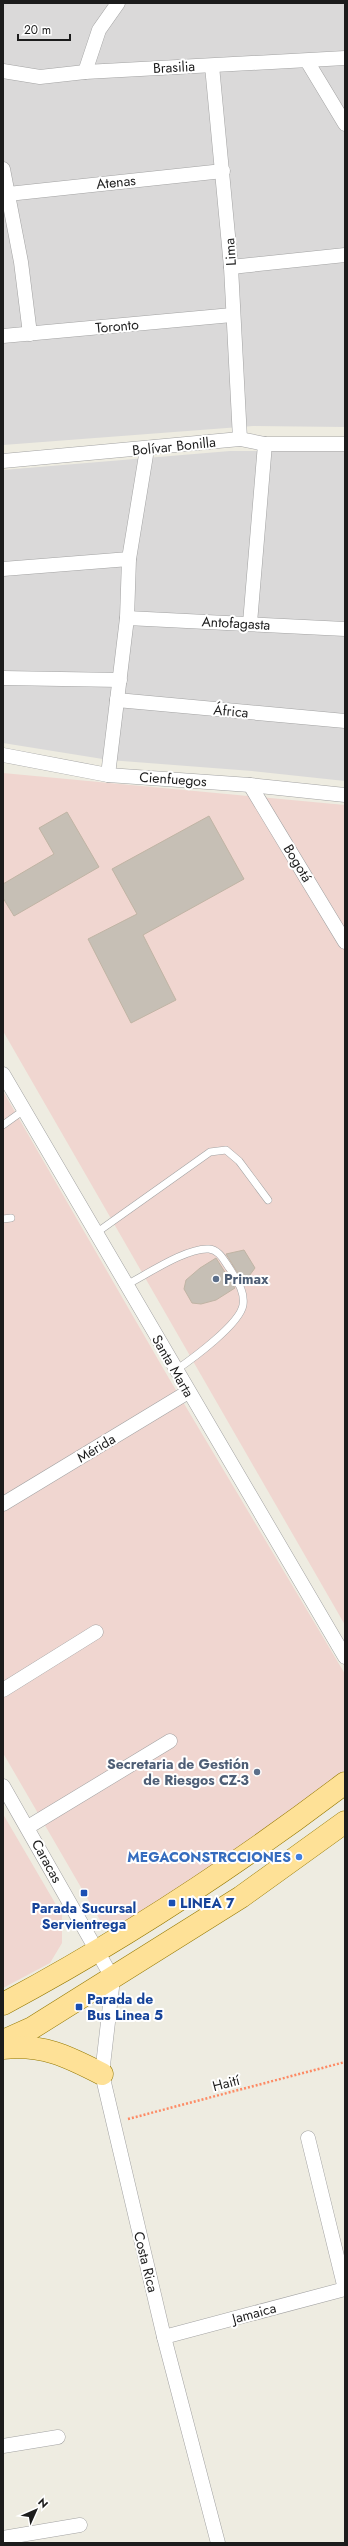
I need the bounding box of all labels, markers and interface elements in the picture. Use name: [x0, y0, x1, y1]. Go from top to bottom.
scale bar: [18, 16, 70, 42]
text: 20 m: [24, 21, 51, 39]
street label: Brasilia: [152, 56, 196, 78]
street label: Atenas: [95, 170, 137, 194]
street label: Lima: [219, 238, 241, 266]
street label: Toronto: [95, 314, 140, 338]
street label: Bolívar Bonilla: [131, 432, 217, 460]
street label: Antofagasta: [201, 611, 271, 635]
street label: África: [213, 700, 249, 722]
street label: Cienfuegos: [139, 767, 208, 791]
street label: Bogotá: [279, 840, 317, 886]
place label: Primax: [224, 1269, 269, 1289]
marker: Primax: [211, 1274, 221, 1284]
street label: Santa Marta: [147, 1331, 199, 1401]
street label: Mérida: [73, 1429, 119, 1467]
place label: Secretaria de Gestión de Riesgos CZ-3: [107, 1754, 249, 1790]
marker: Secretaria de Gestión de Riesgos CZ-3: [252, 1767, 262, 1777]
street label: Caracas: [27, 1836, 67, 1887]
place label: MEGACONSTRCCIONES: [127, 1847, 291, 1867]
marker: MEGACONSTRCCIONES: [294, 1852, 304, 1862]
marker: Parada Sucursal Servientrega: [79, 1888, 89, 1898]
place label: LINEA 7: [180, 1893, 235, 1913]
place label: Parada Sucursal Servientrega: [32, 1898, 136, 1934]
marker: LINEA 7: [167, 1898, 177, 1908]
place label: Parada de Bus Linea 5: [87, 1989, 163, 2025]
marker: Parada de Bus Linea 5: [74, 2002, 84, 2012]
street label: Haití: [210, 2069, 243, 2096]
street label: Costa Rica: [129, 2229, 163, 2295]
street label: Jamaica: [228, 2298, 278, 2329]
north arrow: [16, 2490, 56, 2530]
text: N: [34, 2494, 52, 2512]

